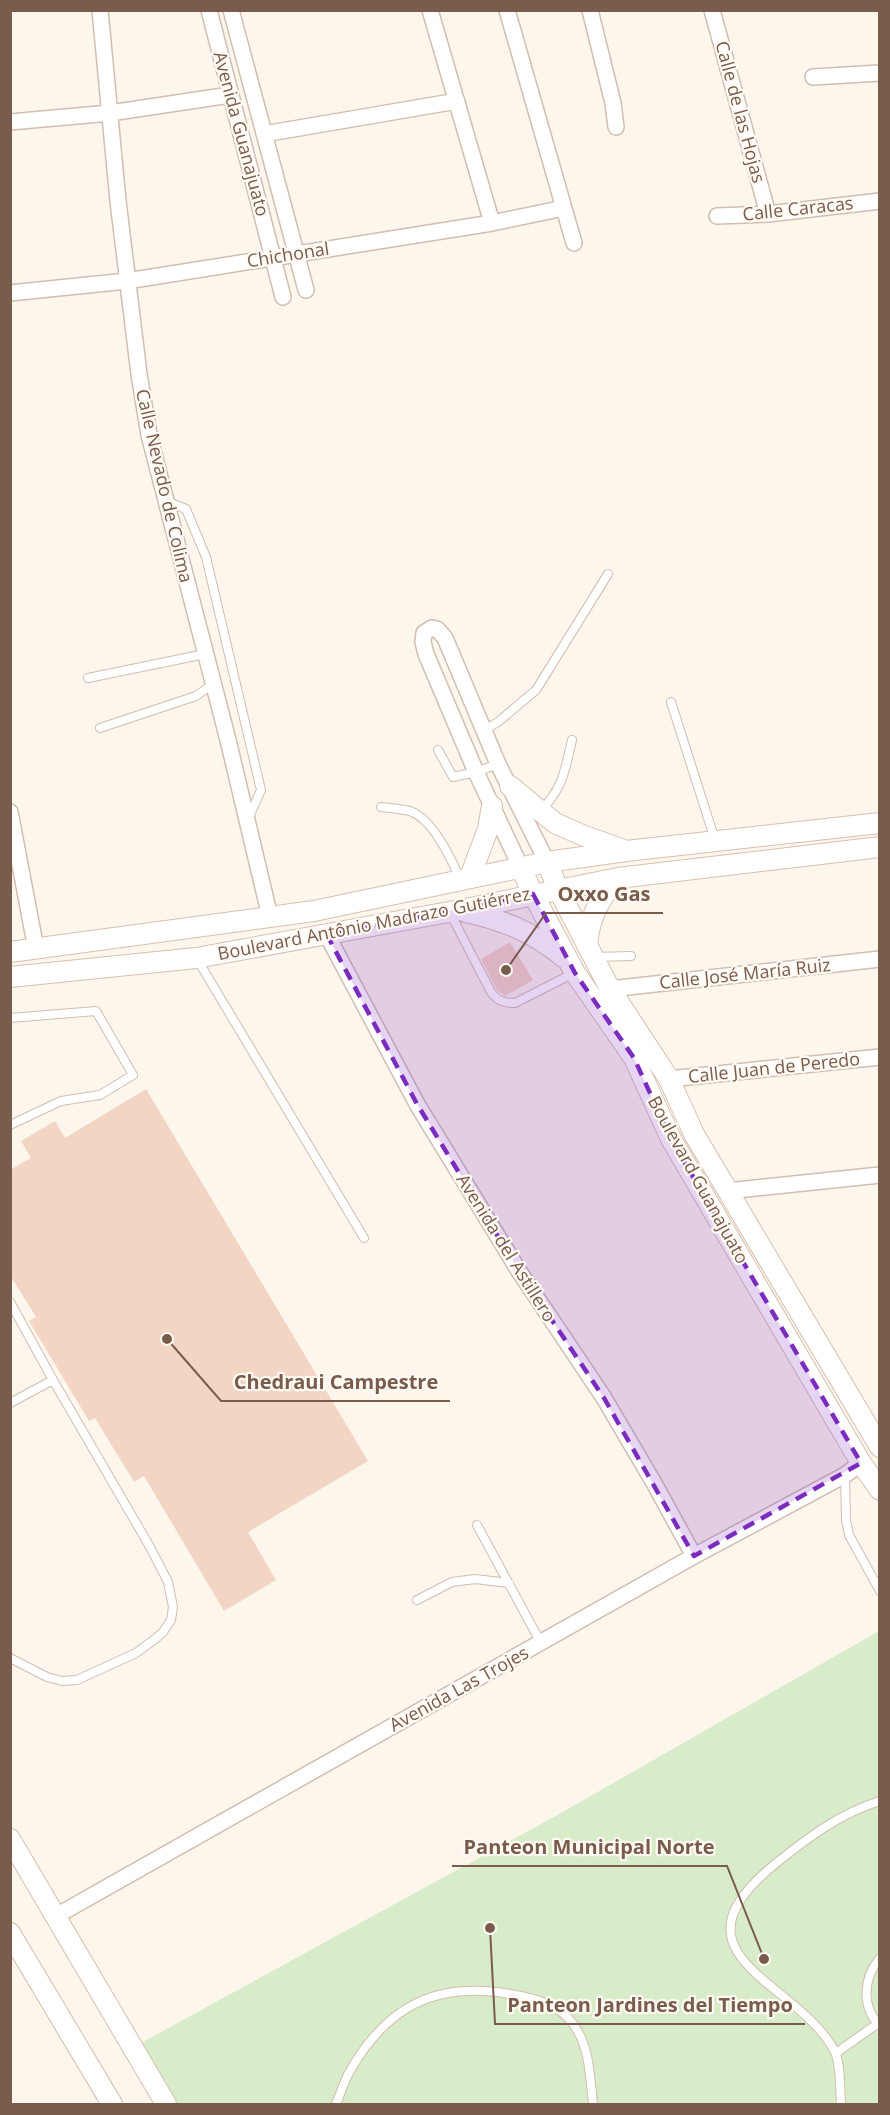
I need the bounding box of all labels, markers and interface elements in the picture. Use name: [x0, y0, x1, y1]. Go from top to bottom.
street label: Calle de las Hojas: [710, 38, 771, 185]
street label: Avenida Guanajuato: [208, 49, 276, 219]
street label: Calle Caracas: [741, 190, 854, 226]
street label: Chichonal: [245, 236, 331, 272]
street label: Calle Nevado de Colima: [131, 387, 199, 585]
callout: Oxxo Gas: [546, 875, 663, 913]
text: Oxxo Gas: [557, 880, 651, 907]
street label: Boulevard Antônio Madrazo Gutiérrez: [215, 881, 532, 965]
street label: Calle José María Ruiz: [658, 952, 832, 994]
street label: Calle Juan de Peredo: [687, 1046, 861, 1088]
street label: Boulevard Guanajuato: [643, 1091, 755, 1268]
street label: Avenida del Astillero: [452, 1169, 562, 1326]
callout: Chedraui Campestre: [221, 1363, 450, 1401]
text: Chedraui Campestre: [234, 1368, 438, 1395]
street label: Avenida Las Trojes: [385, 1640, 532, 1736]
callout: Panteon Municipal Norte: [452, 1828, 727, 1866]
text: Panteon Municipal Norte: [464, 1833, 714, 1860]
callout: Panteon Jardines del Tiempo: [495, 1986, 805, 2024]
text: Panteon Jardines del Tiempo: [507, 1991, 793, 2018]

